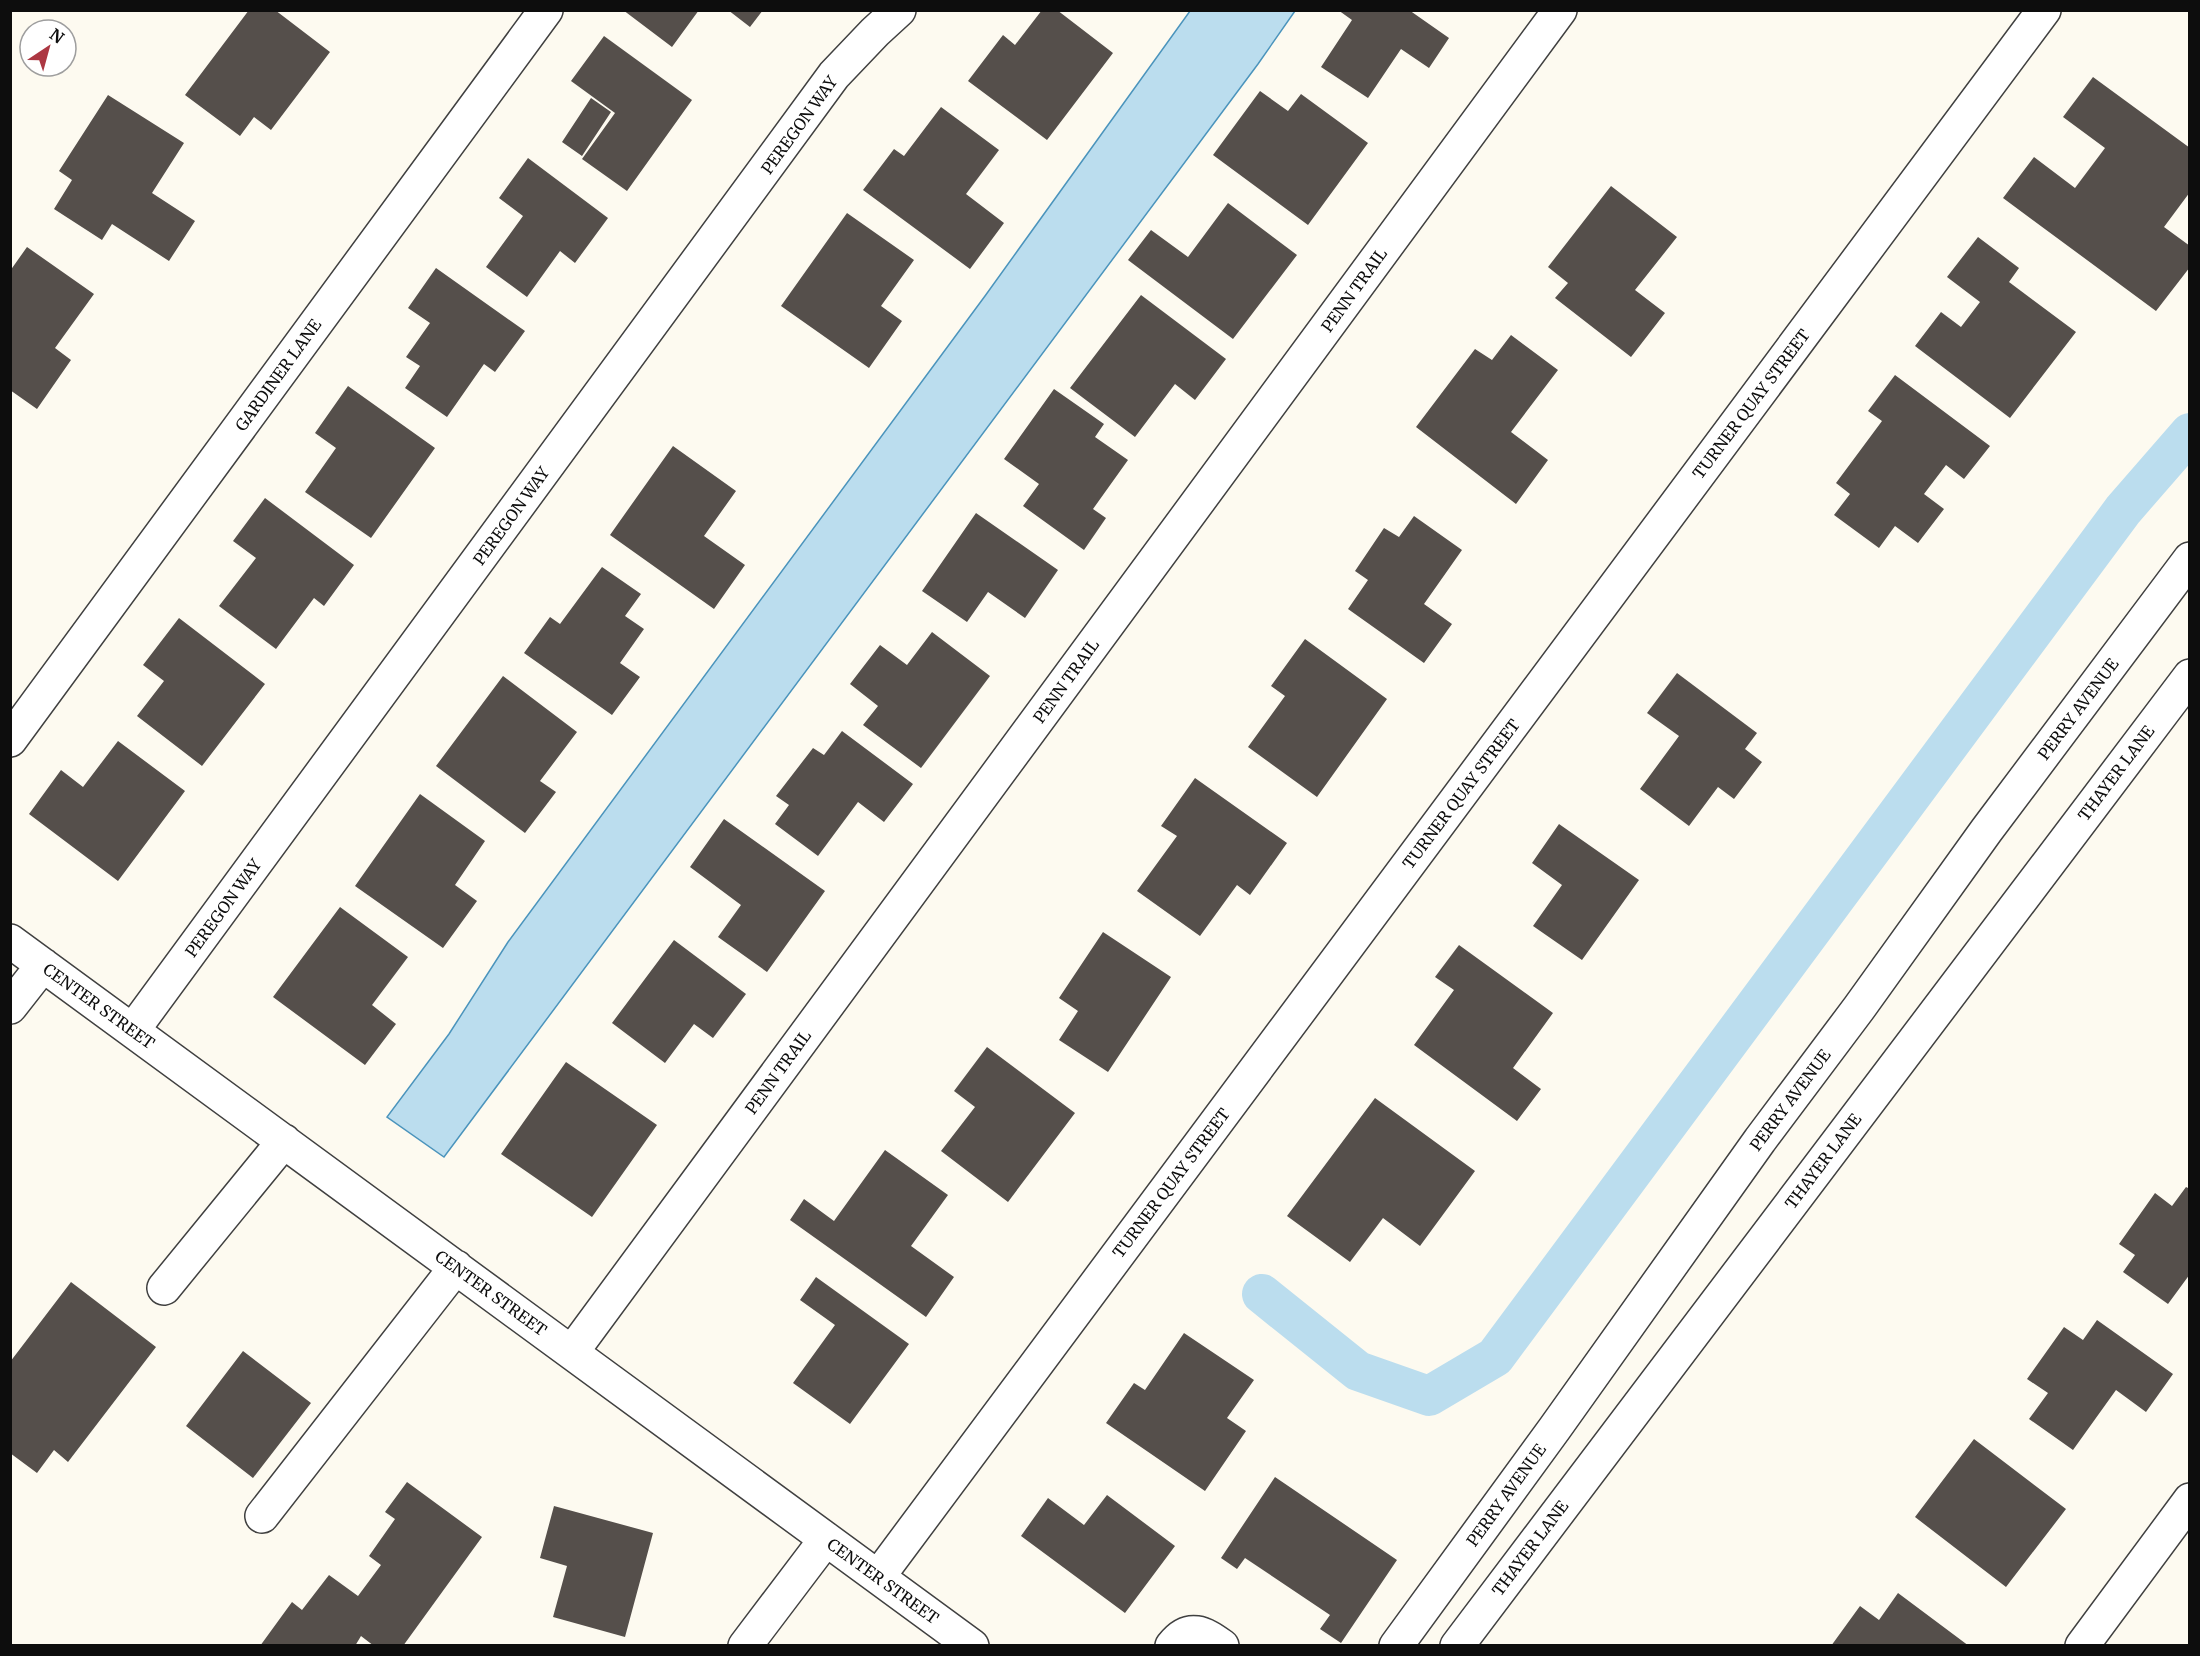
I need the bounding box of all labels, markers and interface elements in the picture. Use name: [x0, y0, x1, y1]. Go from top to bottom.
north arrow: [18, 18, 78, 78]
text: N: [46, 24, 68, 48]
street label: PEREGON WAY: [757, 72, 842, 178]
street label: PENN TRAIL: [1317, 244, 1391, 336]
street label: GARDINER LANE: [231, 314, 326, 435]
street label: TURNER QUAY STREET: [1688, 325, 1814, 483]
street label: PEREGON WAY: [469, 463, 554, 569]
street label: PENN TRAIL: [1029, 635, 1103, 727]
street label: PERRY AVENUE: [2033, 654, 2123, 764]
street label: TURNER QUAY STREET: [1398, 715, 1524, 873]
street label: THAYER LANE: [2074, 721, 2159, 825]
street label: PEREGON WAY: [181, 855, 266, 961]
street label: CENTER STREET: [39, 959, 159, 1053]
street label: PENN TRAIL: [741, 1026, 815, 1118]
street label: PERRY AVENUE: [1745, 1045, 1835, 1155]
street label: TURNER QUAY STREET: [1108, 1104, 1234, 1262]
street label: THAYER LANE: [1781, 1109, 1866, 1213]
street label: CENTER STREET: [431, 1246, 551, 1340]
street label: PERRY AVENUE: [1462, 1439, 1550, 1550]
street label: THAYER LANE: [1488, 1496, 1573, 1600]
street label: CENTER STREET: [823, 1534, 943, 1628]

